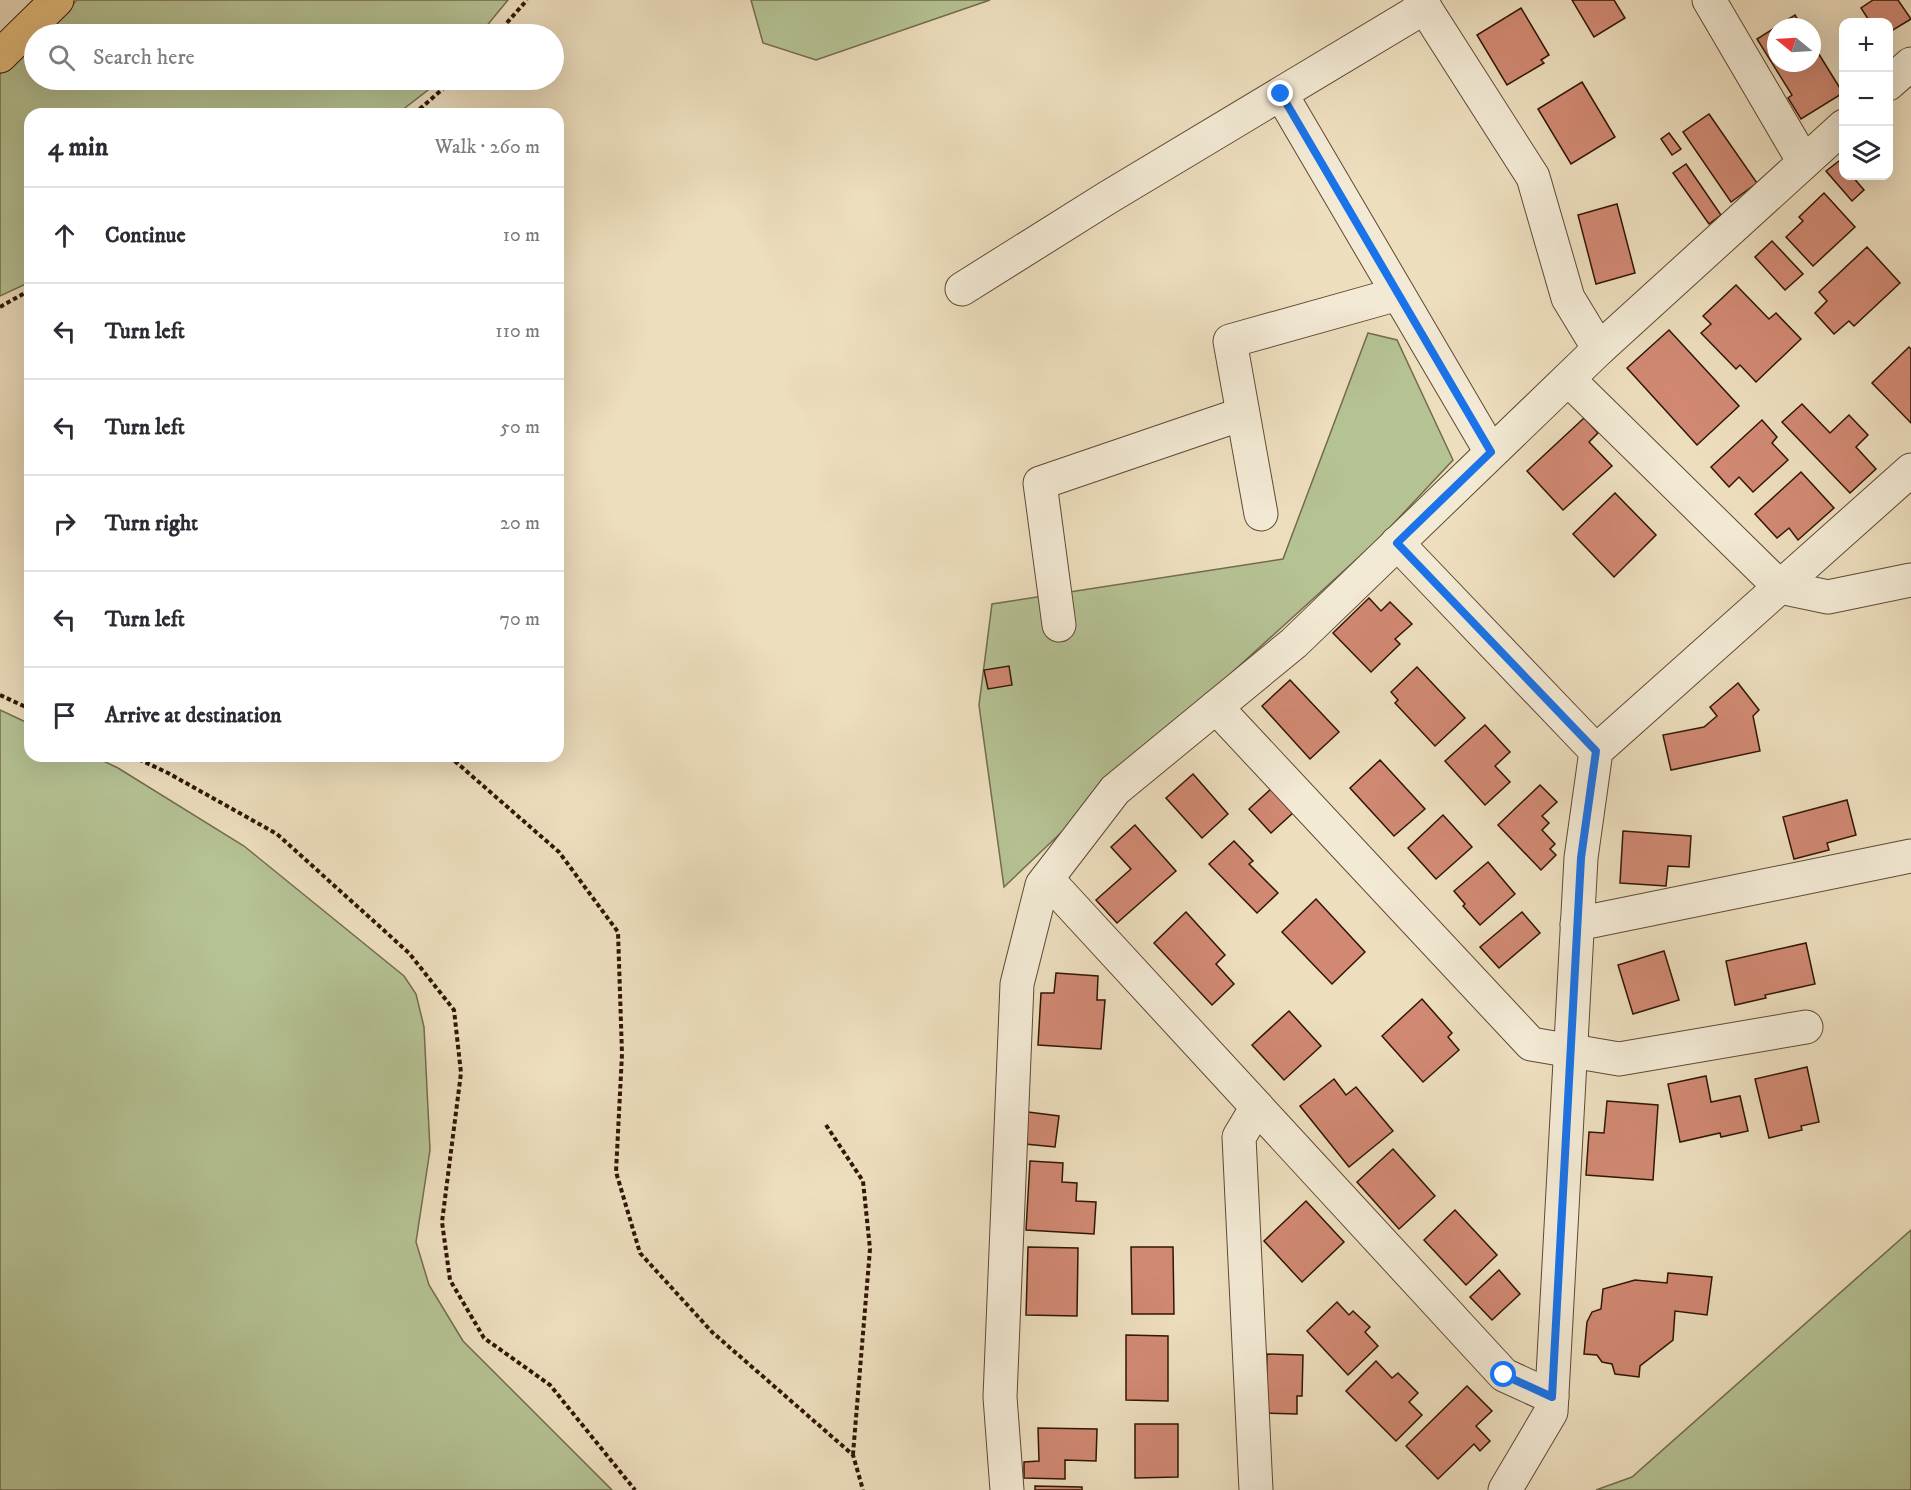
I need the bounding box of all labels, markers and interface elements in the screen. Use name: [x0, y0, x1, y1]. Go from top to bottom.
north arrow: [1767, 18, 1821, 72]
map controls: [1839, 18, 1893, 180]
button: +: [1839, 18, 1893, 72]
search box: [24, 24, 564, 90]
icon: search: [45, 41, 78, 74]
text: Search here: [93, 44, 195, 71]
button: −: [1839, 72, 1893, 126]
route end: [1267, 80, 1293, 106]
button: layers: [1839, 126, 1893, 180]
text: 4 min: [48, 131, 108, 164]
text: Walk · 260 m: [435, 135, 540, 160]
icon: ahead: [48, 219, 81, 252]
text: Continue: [105, 222, 186, 249]
text: 10 m: [503, 223, 540, 248]
icon: left: [48, 315, 81, 348]
text: Turn left: [105, 318, 185, 345]
text: 110 m: [495, 319, 540, 344]
icon: left: [48, 411, 81, 444]
text: Turn left: [105, 414, 185, 441]
text: 50 m: [500, 415, 540, 440]
icon: right: [48, 507, 81, 540]
text: Turn right: [105, 510, 198, 537]
text: 20 m: [500, 511, 540, 536]
icon: left: [48, 603, 81, 636]
text: Turn left: [105, 606, 185, 633]
text: 70 m: [499, 607, 540, 632]
icon: arrive: [48, 699, 81, 732]
text: Arrive at destination: [105, 702, 282, 729]
route start: [1490, 1361, 1516, 1387]

